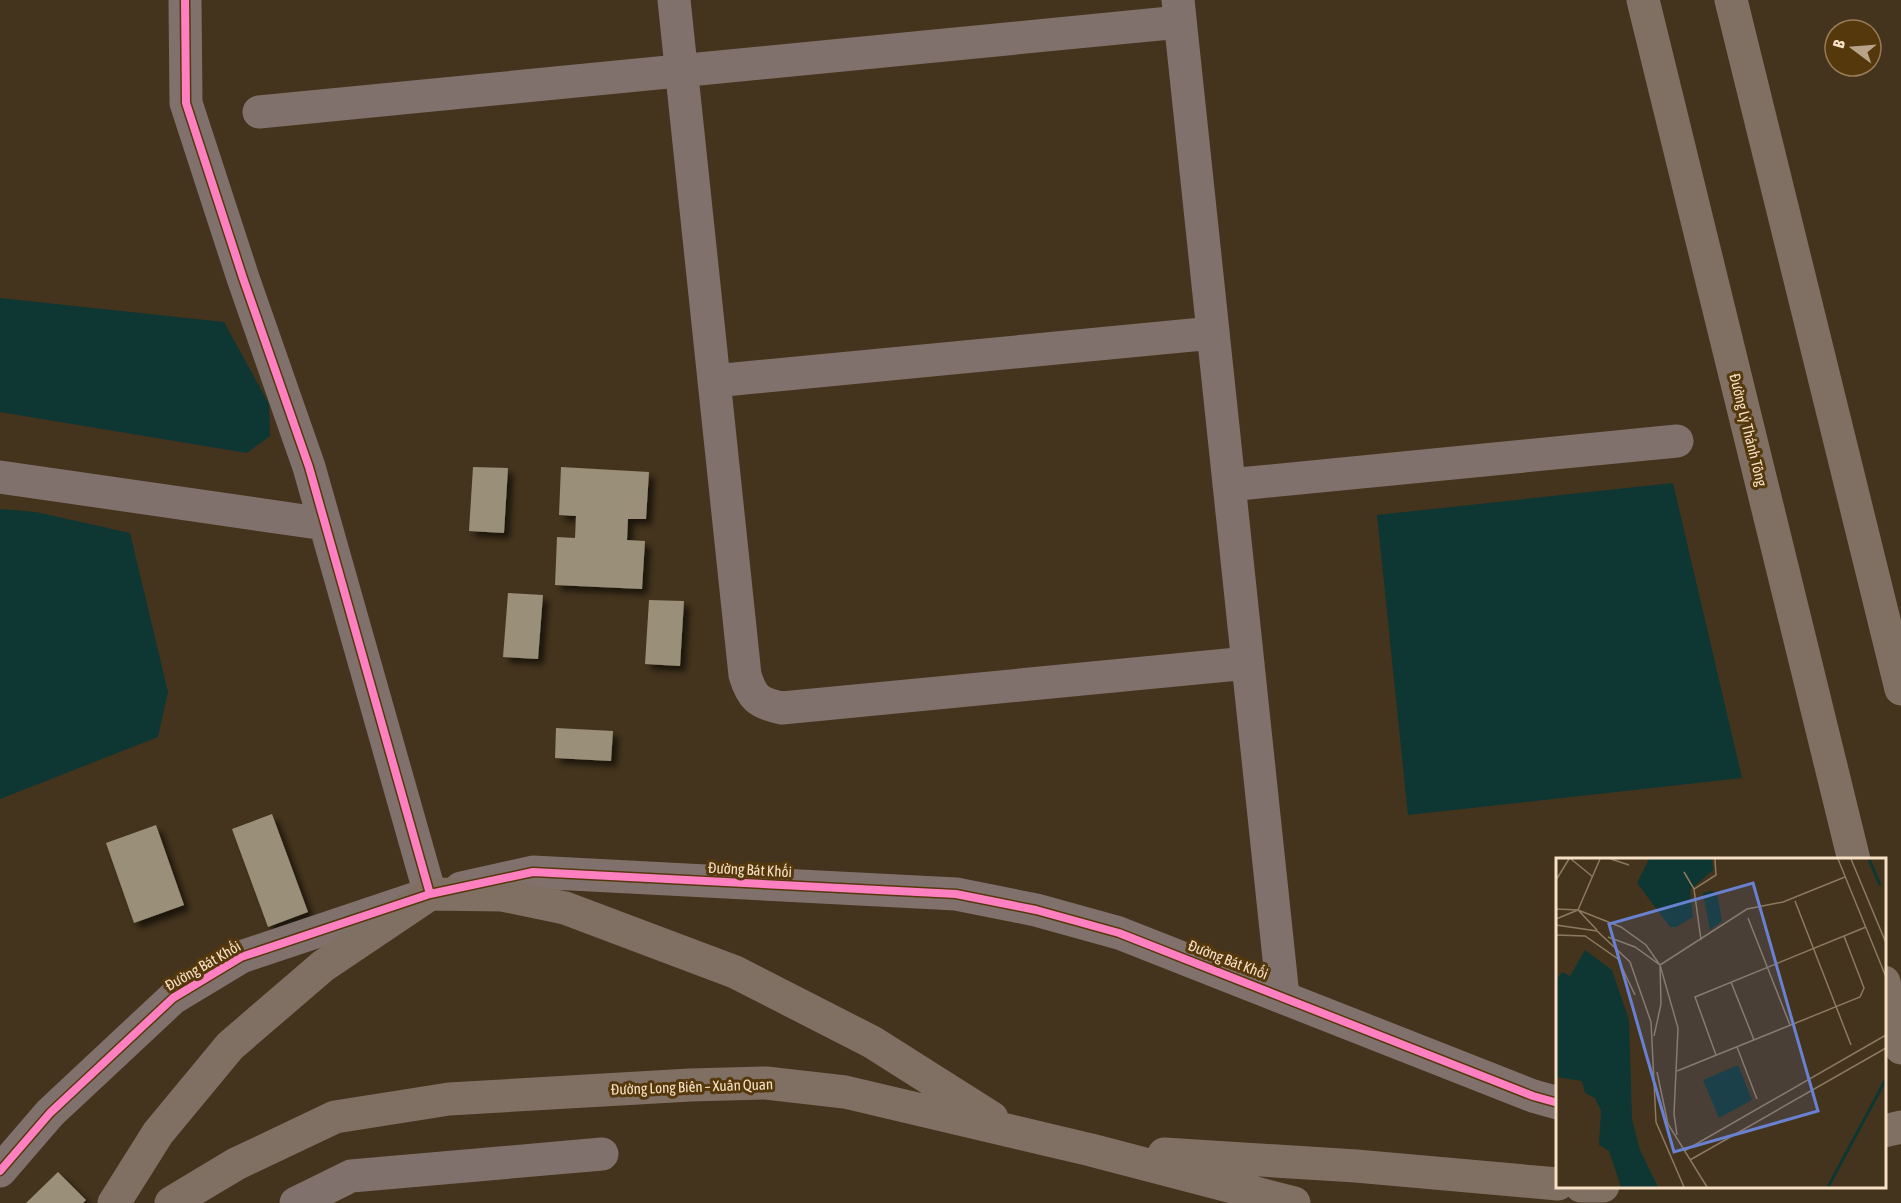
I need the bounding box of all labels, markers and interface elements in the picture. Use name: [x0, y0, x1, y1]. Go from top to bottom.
north arrow: [1823, 18, 1883, 78]
text: B: [1829, 37, 1848, 50]
street label: Đường Lý Thánh Tông: [1726, 372, 1771, 489]
inset map: [1556, 858, 1886, 1188]
street label: Đường Bát Khối: [708, 859, 792, 880]
street label: Đường Bát Khối: [162, 937, 243, 994]
street label: Đường Bát Khối: [1186, 937, 1270, 983]
street label: Đường Long Biên – Xuân Quan: [611, 1075, 773, 1098]

